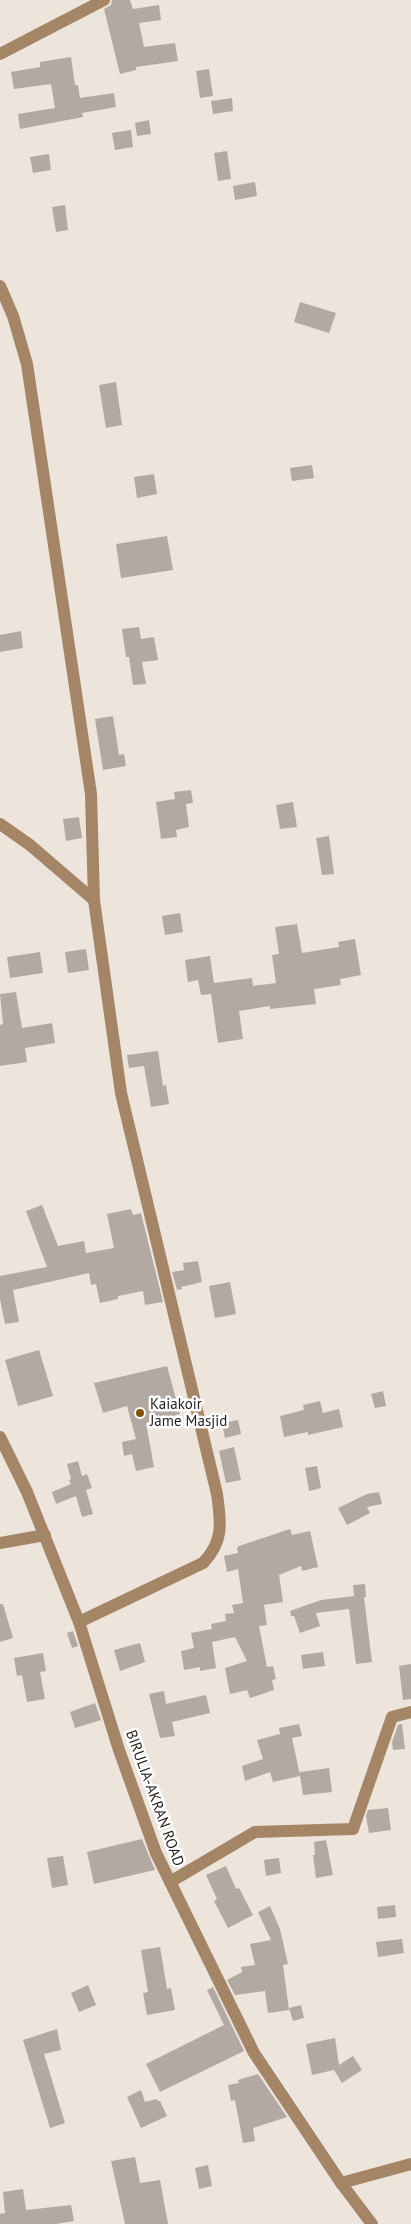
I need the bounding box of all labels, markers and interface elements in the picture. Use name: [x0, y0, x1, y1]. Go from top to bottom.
place label: Kaiakoir Jame Masjid: [149, 1394, 227, 1430]
marker: Kaiakoir Jame Masjid: [134, 1407, 146, 1419]
street label: BIRULIA-AKRAN ROAD: [122, 1727, 189, 1869]

